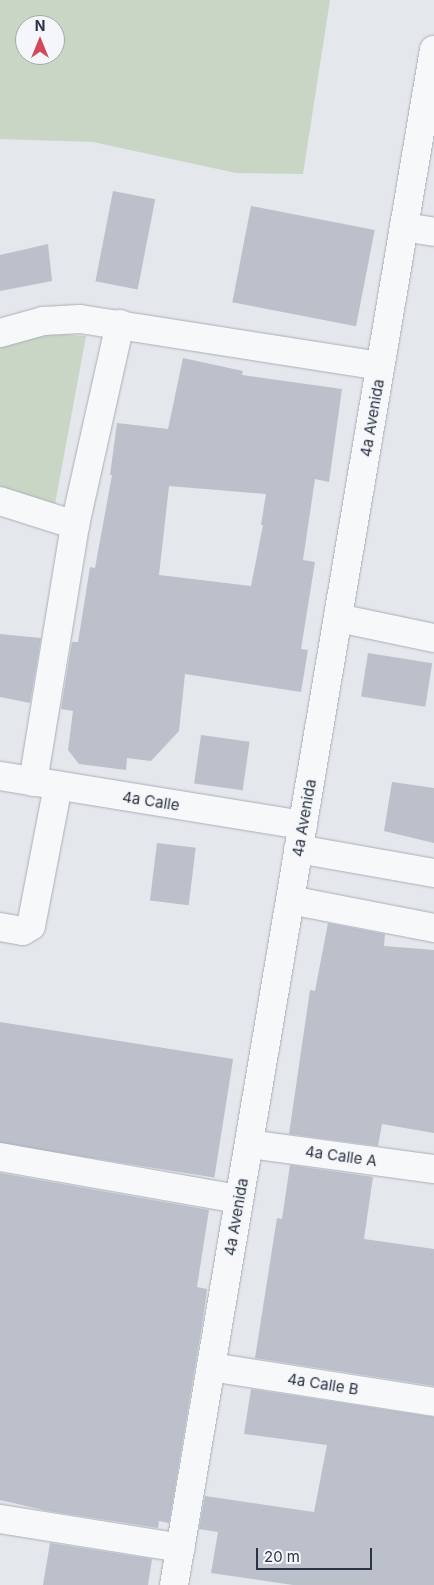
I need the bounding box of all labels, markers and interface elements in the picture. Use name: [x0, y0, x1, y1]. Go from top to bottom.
north arrow: [15, 15, 65, 65]
text: N: [35, 17, 45, 34]
street label: 4a Avenida: [356, 378, 388, 458]
street label: 4a Avenida: [288, 778, 320, 858]
street label: 4a Calle: [121, 788, 181, 814]
street label: 4a Calle A: [304, 1142, 378, 1170]
street label: 4a Avenida: [220, 1177, 252, 1257]
street label: 4a Calle B: [286, 1369, 360, 1399]
scale bar: [259, 1538, 375, 1570]
text: 20 m: [264, 1547, 300, 1566]

